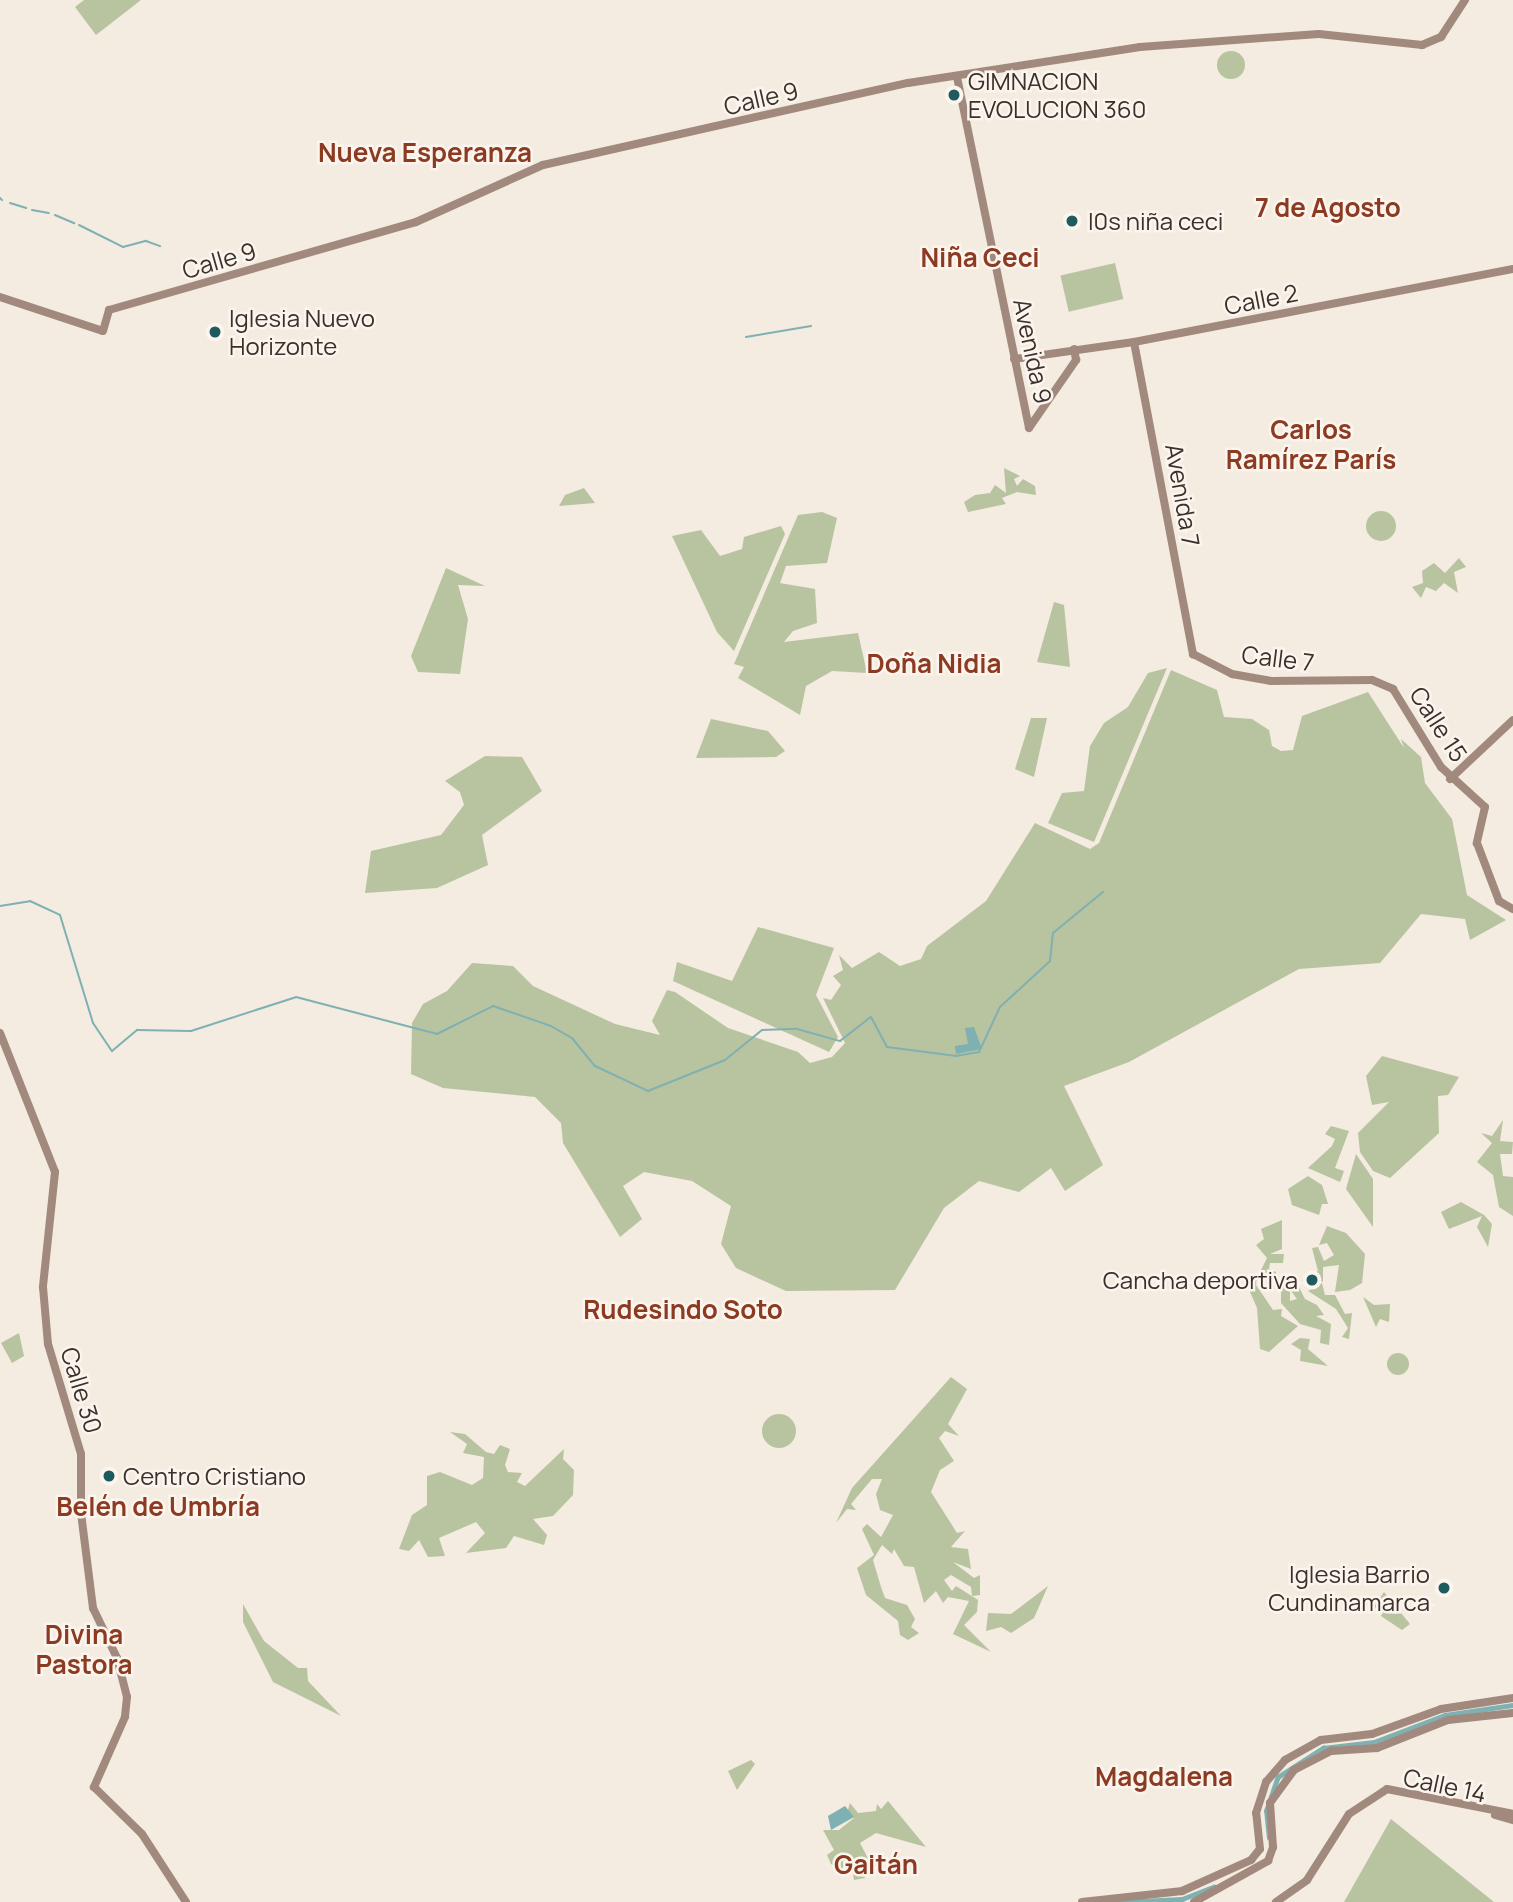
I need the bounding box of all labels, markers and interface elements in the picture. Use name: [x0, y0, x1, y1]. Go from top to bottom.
place label: GIMNACION EVOLUCION 360: [968, 67, 1146, 123]
street label: Calle 9: [721, 75, 801, 121]
marker: GIMNACION EVOLUCION 360: [946, 87, 962, 103]
district label: Nueva Esperanza: [318, 137, 532, 169]
district label: 7 de Agosto: [1255, 192, 1401, 224]
place label: I0s niña ceci: [1088, 207, 1223, 235]
marker: I0s niña ceci: [1062, 211, 1082, 231]
street label: Calle 9: [179, 236, 259, 284]
district label: Niña Ceci: [920, 242, 1040, 274]
street label: Calle 2: [1222, 278, 1300, 320]
street label: Avenida 9: [1008, 296, 1058, 406]
place label: Iglesia Nuevo Horizonte: [229, 304, 375, 360]
marker: Iglesia Nuevo Horizonte: [207, 324, 223, 340]
district label: Carlos Ramírez París: [1226, 414, 1396, 476]
street label: Avenida 7: [1160, 441, 1206, 549]
street label: Calle 7: [1240, 639, 1316, 677]
district label: Doña Nidia: [867, 648, 1001, 680]
street label: Calle 15: [1404, 681, 1474, 767]
place label: Cancha deportiva: [1103, 1266, 1298, 1294]
marker: Cancha deportiva: [1304, 1272, 1320, 1288]
district label: Rudesindo Soto: [583, 1294, 783, 1326]
street label: Calle 30: [55, 1343, 109, 1437]
place label: Centro Cristiano: [123, 1462, 306, 1490]
marker: Centro Cristiano: [101, 1468, 117, 1484]
district label: Belén de Umbría: [56, 1491, 260, 1523]
place label: Iglesia Barrio Cundinamarca: [1268, 1560, 1430, 1616]
marker: Iglesia Barrio Cundinamarca: [1436, 1580, 1452, 1596]
district label: Divina Pastora: [36, 1619, 132, 1680]
district label: Magdalena: [1095, 1761, 1233, 1793]
street label: Calle 14: [1401, 1762, 1489, 1808]
district label: Gaitán: [834, 1849, 918, 1881]

